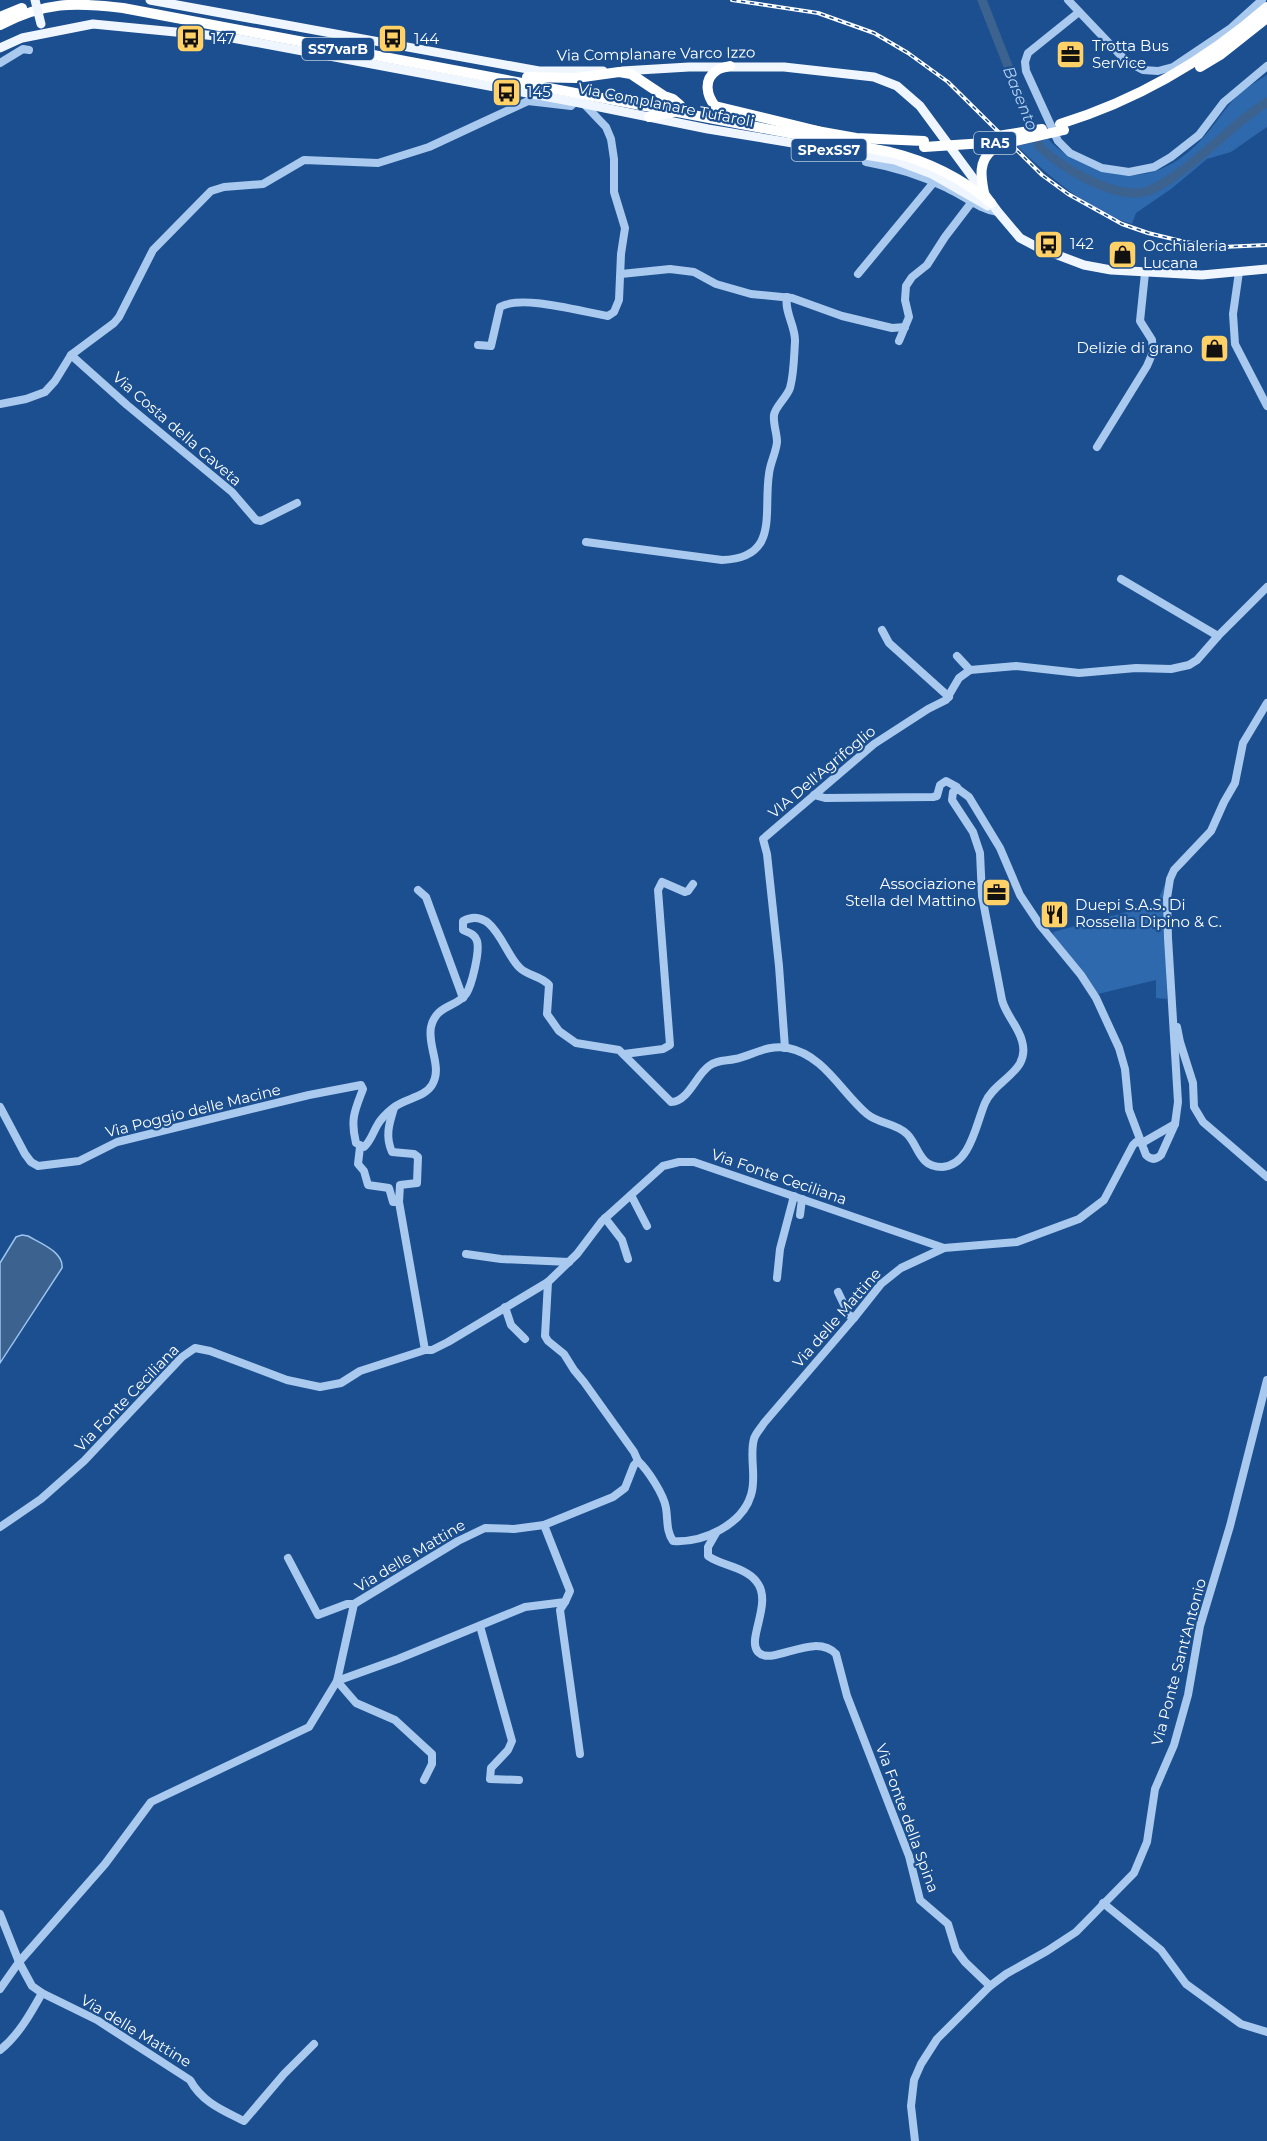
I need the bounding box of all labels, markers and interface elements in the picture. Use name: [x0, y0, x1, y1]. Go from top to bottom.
bus stop icon: 147: [174, 23, 206, 55]
bus stop icon: 144: [377, 23, 409, 55]
place label: 147: [211, 29, 235, 48]
place label: 144: [414, 29, 439, 48]
place label: Trotta Bus Service: [1092, 36, 1169, 72]
road number: SS7varB: [302, 38, 374, 60]
office icon: Trotta Bus Service: [1055, 39, 1087, 71]
street label: Via Complanare Varco Izzo: [557, 42, 755, 65]
water label: Basento: [999, 63, 1042, 133]
bus stop icon: 145: [490, 76, 522, 108]
street label: Via Complanare Tufaroli: [576, 78, 756, 131]
place label: 145: [527, 82, 551, 101]
road number: RA5: [974, 132, 1016, 154]
road number: SPexSS7: [792, 139, 866, 161]
bus stop icon: 142: [1033, 228, 1065, 260]
place label: 142: [1070, 234, 1094, 253]
place label: Occhialeria Lucana: [1143, 236, 1227, 272]
shop icon: Occhialeria Lucana: [1106, 239, 1138, 271]
shop icon: Delizie di grano: [1198, 332, 1230, 364]
place label: Delizie di grano: [1077, 338, 1193, 357]
street label: Via Costa della Gaveta: [109, 367, 246, 490]
street label: VIA Dell'Agrifoglio: [764, 721, 879, 822]
place label: Associazione Stella del Mattino: [845, 874, 976, 910]
office icon: Associazione Stella del Mattino: [981, 877, 1013, 909]
place label: Duepi S.A.S. Di Rossella Dipino & C.: [1075, 895, 1222, 931]
restaurant icon: Duepi S.A.S. Di Rossella Dipino & C.: [1038, 898, 1070, 930]
street label: Via Poggio delle Macine: [103, 1080, 282, 1141]
street label: Via Fonte Ceciliana: [709, 1144, 849, 1209]
street label: Via delle Mattine: [788, 1264, 885, 1371]
street label: Via Fonte Ceciliana: [70, 1340, 183, 1455]
street label: Via delle Mattine: [351, 1515, 469, 1596]
street label: Via Ponte Sant'Antonio: [1147, 1576, 1210, 1748]
street label: Via Fonte della Spina: [872, 1741, 943, 1895]
street label: Via delle Mattine: [77, 1990, 195, 2071]

